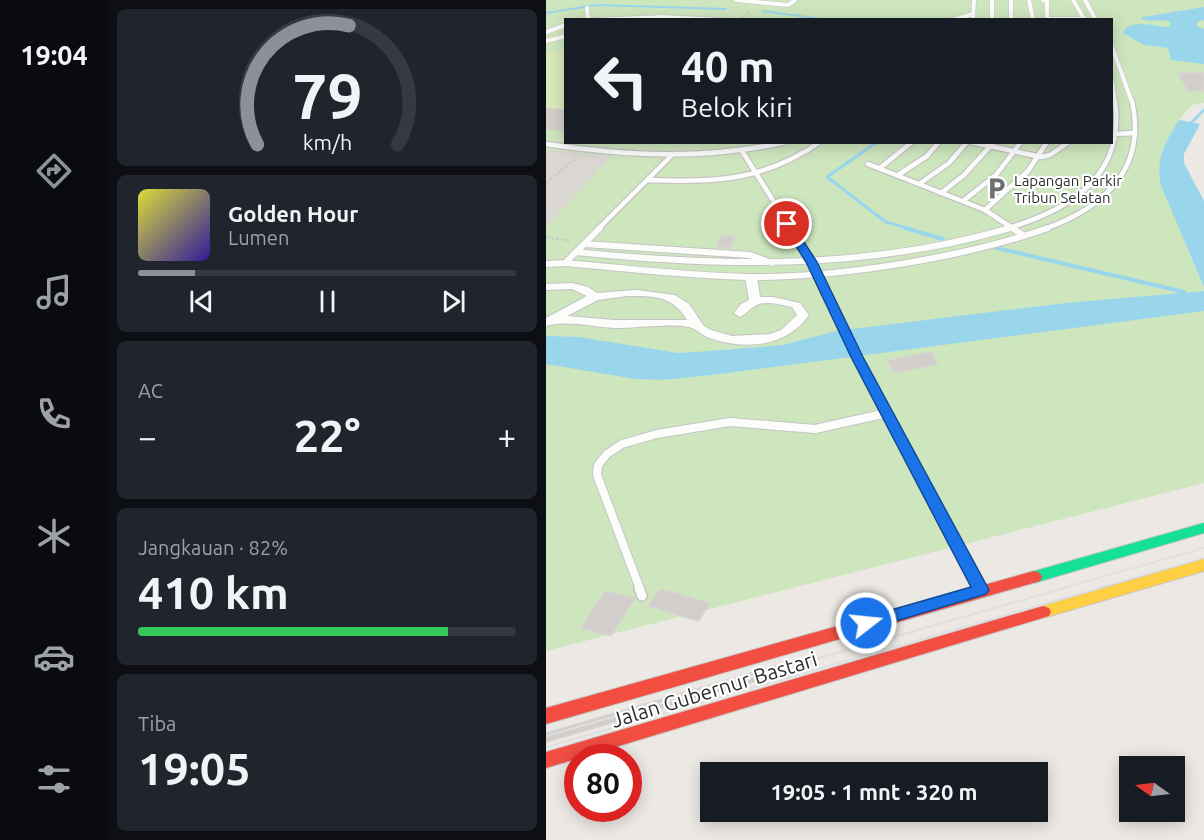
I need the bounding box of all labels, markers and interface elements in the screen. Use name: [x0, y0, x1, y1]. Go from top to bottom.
text: 19:04: [20, 40, 88, 70]
icon: left: [582, 42, 660, 120]
text: 40 m: [681, 43, 775, 90]
text: 79: [292, 61, 362, 131]
text: Belok kiri: [681, 92, 793, 122]
text: km/h: [302, 130, 352, 154]
icon: directions: [33, 150, 75, 192]
place label: Lapangan Parkir Tribun Selatan: [1014, 172, 1122, 206]
parking icon: Lapangan Parkir Tribun Selatan: [983, 176, 1009, 202]
pin: [761, 198, 812, 249]
text: Golden Hour: [228, 201, 358, 226]
icon: arrive: [770, 207, 803, 240]
text: Lumen: [228, 226, 289, 249]
icon: music: [33, 271, 75, 313]
icon: previous: [185, 285, 218, 318]
icon: pause: [311, 285, 344, 318]
icon: next: [437, 285, 470, 318]
text: AC: [138, 379, 163, 402]
icon: phone: [33, 393, 75, 435]
text: 22°: [294, 410, 360, 461]
text: −: [138, 418, 157, 455]
text: +: [497, 418, 516, 455]
icon: climate: [33, 515, 75, 557]
text: Jangkauan · 82%: [138, 536, 288, 559]
text: 410 km: [138, 567, 289, 618]
position arrow: [834, 591, 898, 655]
icon: car: [33, 636, 75, 678]
street label: Jalan Gubernur Bastari: [608, 646, 820, 732]
text: Tiba: [138, 712, 176, 735]
text: 19:05: [138, 743, 251, 794]
speed limit sign: 80: [564, 744, 642, 822]
north arrow: [1119, 756, 1185, 822]
map controls: [1119, 756, 1185, 822]
icon: filters: [33, 758, 75, 800]
text: 19:05 · 1 mnt · 320 m: [770, 779, 978, 804]

